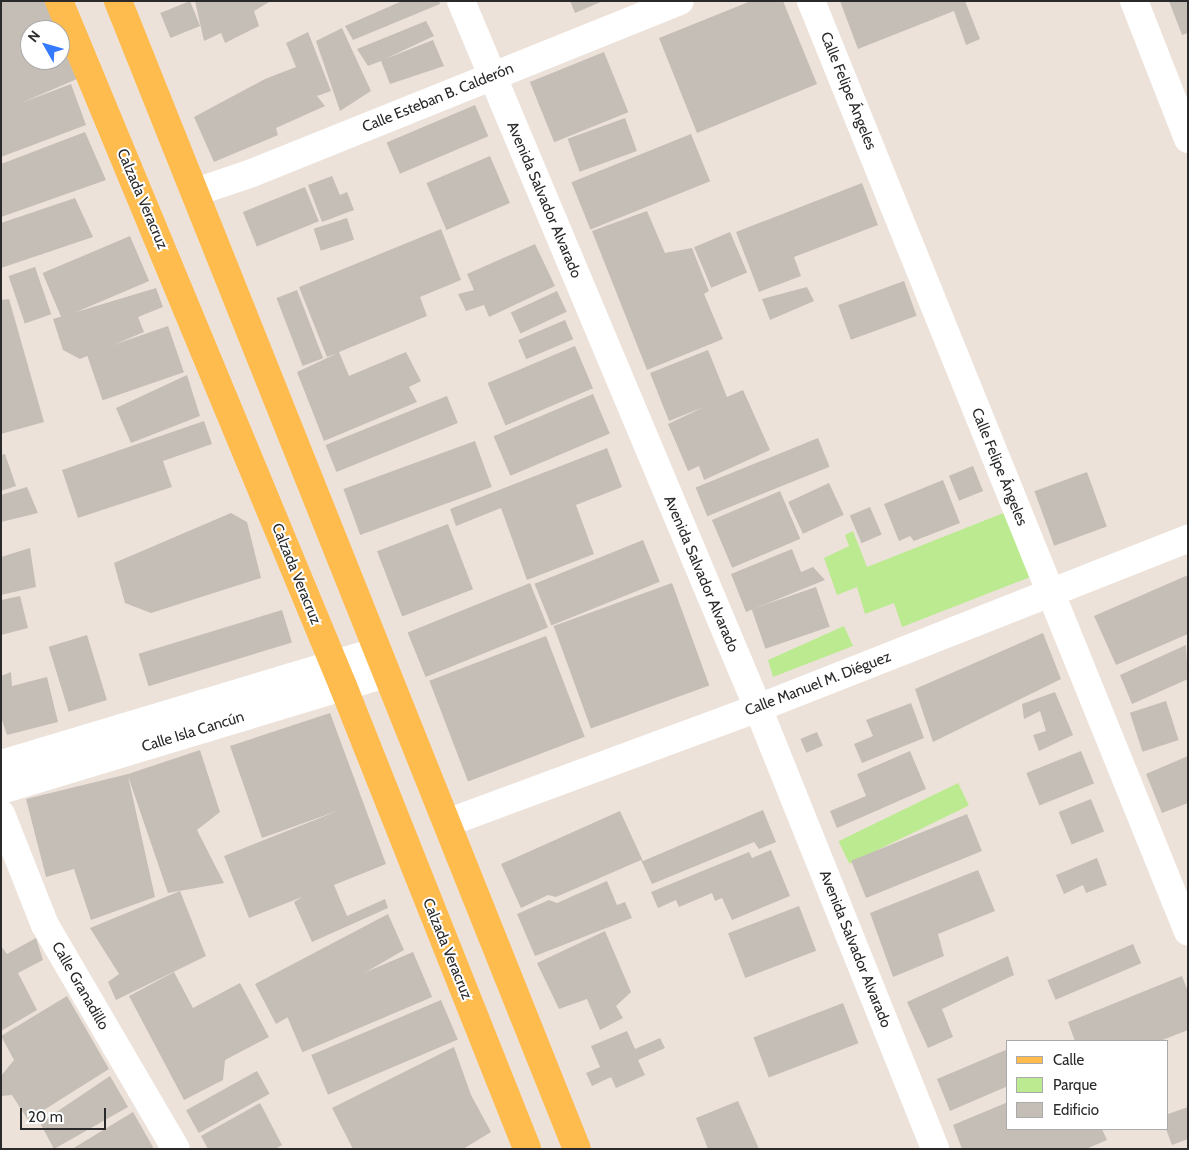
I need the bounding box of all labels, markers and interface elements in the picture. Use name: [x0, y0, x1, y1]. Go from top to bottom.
north arrow: [20, 20, 70, 70]
text: N: [24, 27, 44, 46]
street label: Calle Felipe Ángeles: [816, 29, 880, 153]
street label: Calle Esteban B. Calderón: [360, 59, 516, 137]
street label: Avenida Salvador Alvarado: [503, 119, 585, 281]
street label: Calzada Veracruz: [113, 146, 171, 252]
street label: Calle Felipe Ángeles: [967, 405, 1031, 529]
street label: Avenida Salvador Alvarado: [660, 493, 742, 655]
street label: Calzada Veracruz: [268, 521, 324, 627]
street label: Calle Manuel M. Diéguez: [742, 648, 894, 720]
street label: Calle Isla Cancún: [140, 708, 246, 756]
street label: Avenida Salvador Alvarado: [815, 868, 895, 1030]
street label: Calzada Veracruz: [419, 896, 475, 1002]
street label: Calle Granadillo: [48, 939, 112, 1033]
legend: [1006, 1040, 1169, 1130]
text: Calle: [1053, 1051, 1084, 1069]
text: Parque: [1053, 1076, 1097, 1094]
scale bar: [22, 1098, 109, 1130]
text: Edificio: [1053, 1101, 1099, 1119]
text: 20 m: [28, 1108, 63, 1126]

